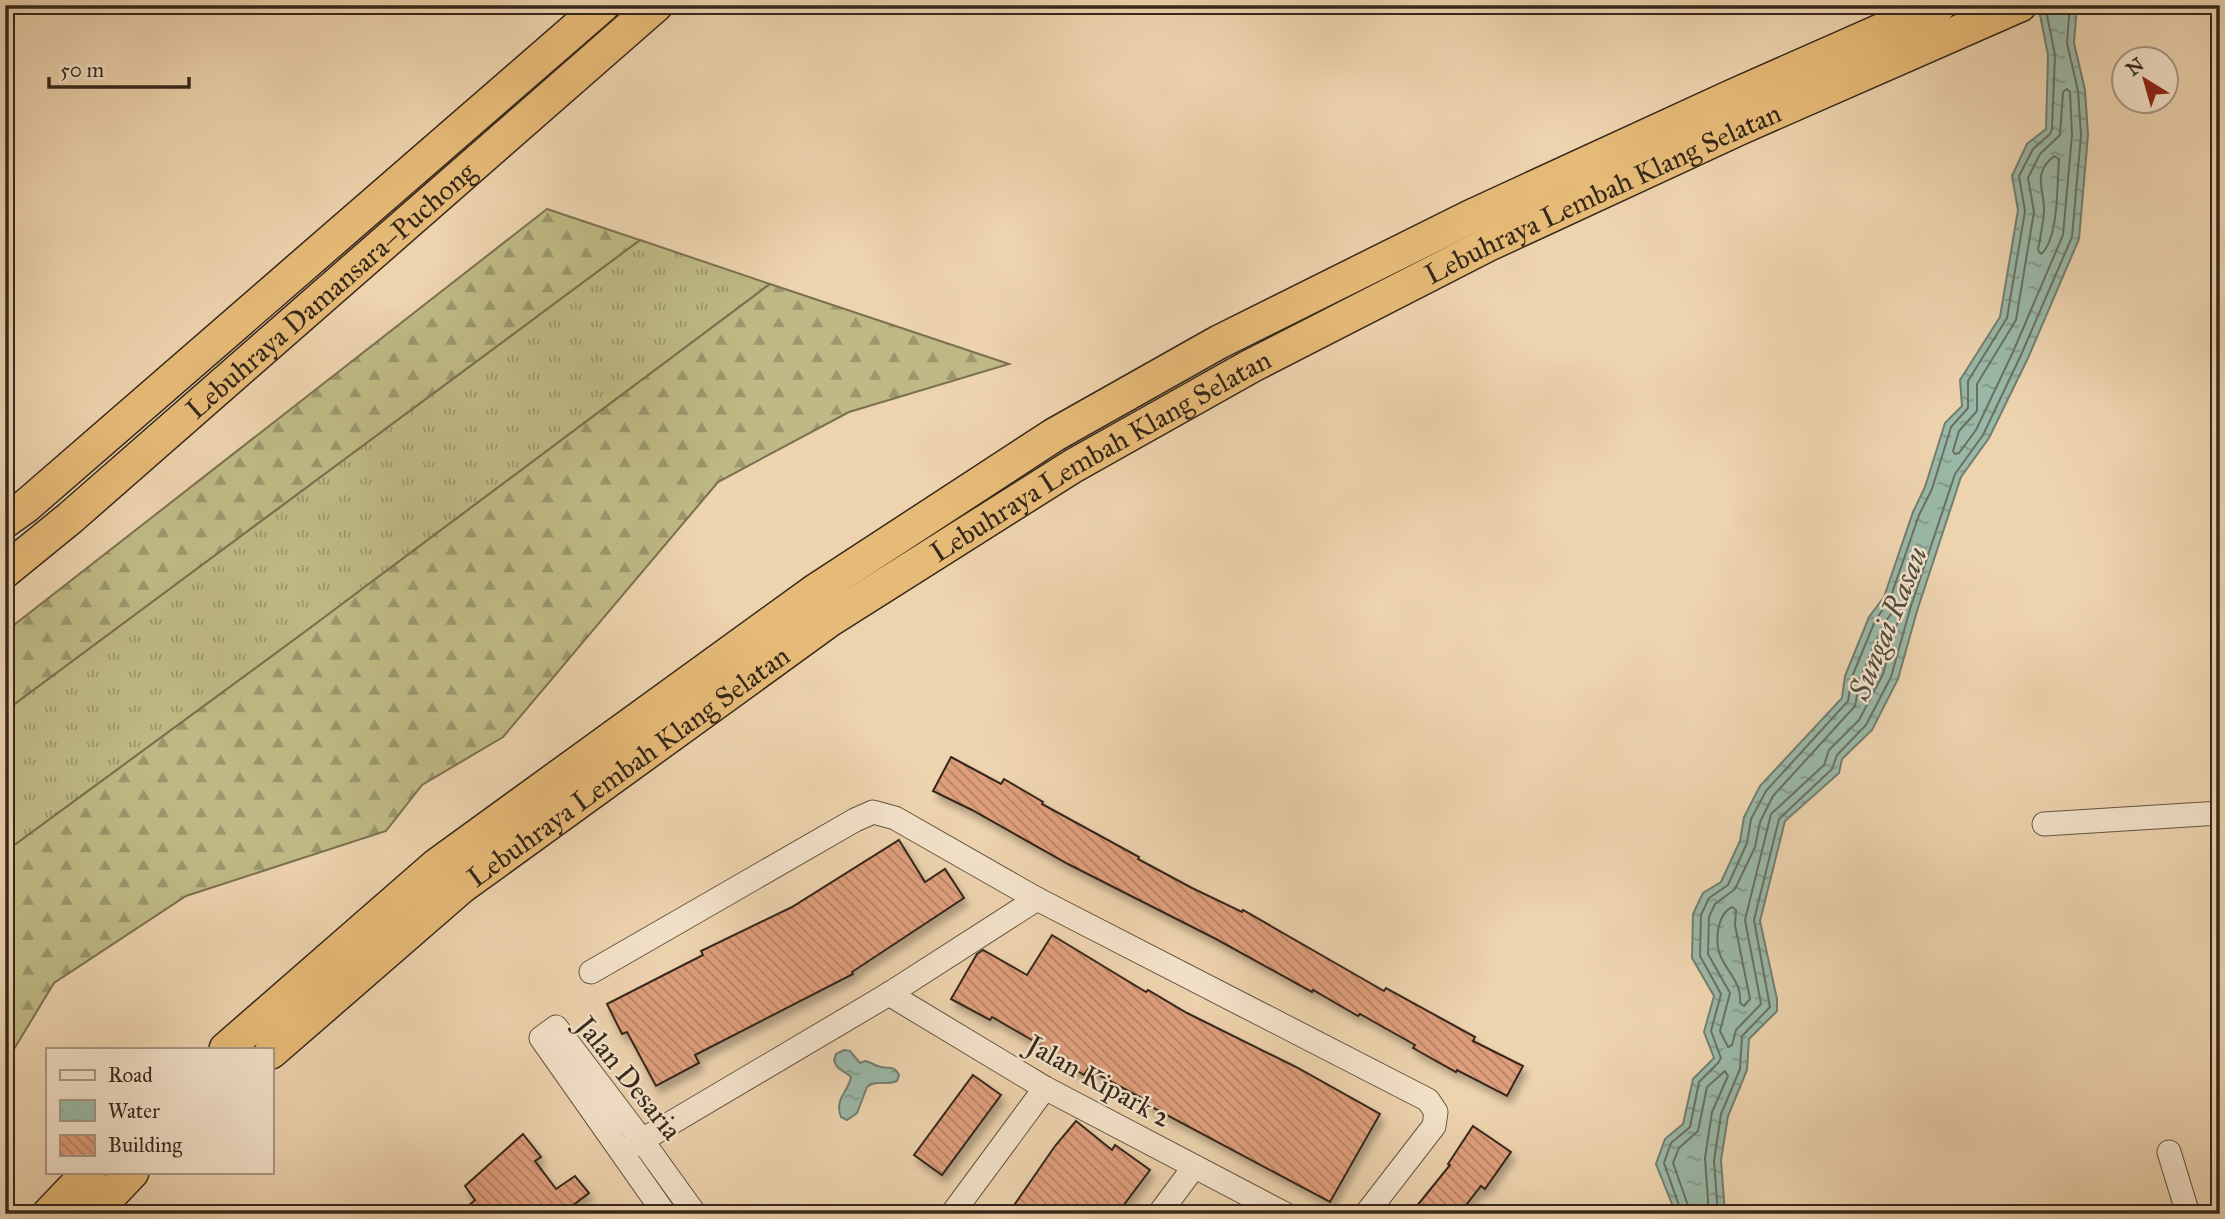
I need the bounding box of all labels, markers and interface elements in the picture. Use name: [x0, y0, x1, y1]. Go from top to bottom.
scale bar: [49, 46, 189, 90]
north arrow: [2110, 46, 2180, 116]
text: N: [2122, 53, 2148, 81]
text: 50 m: [60, 57, 105, 83]
street label: Lebuhraya Lembah Klang Selatan: [1418, 95, 1786, 292]
street label: Lebuhraya Damansara–Puchong: [178, 153, 483, 426]
street label: Lebuhraya Lembah Klang Selatan: [924, 341, 1277, 569]
water label: Sungai Rasau: [1841, 541, 1935, 706]
street label: Lebuhraya Lembah Klang Selatan: [460, 637, 796, 894]
street label: Jalan Desaria: [567, 1007, 690, 1147]
street label: Jalan Kipark 2: [1018, 1026, 1177, 1135]
legend: [46, 1048, 273, 1174]
text: Road: [108, 1062, 153, 1088]
text: Water: [108, 1098, 160, 1124]
text: Building: [108, 1132, 182, 1158]

